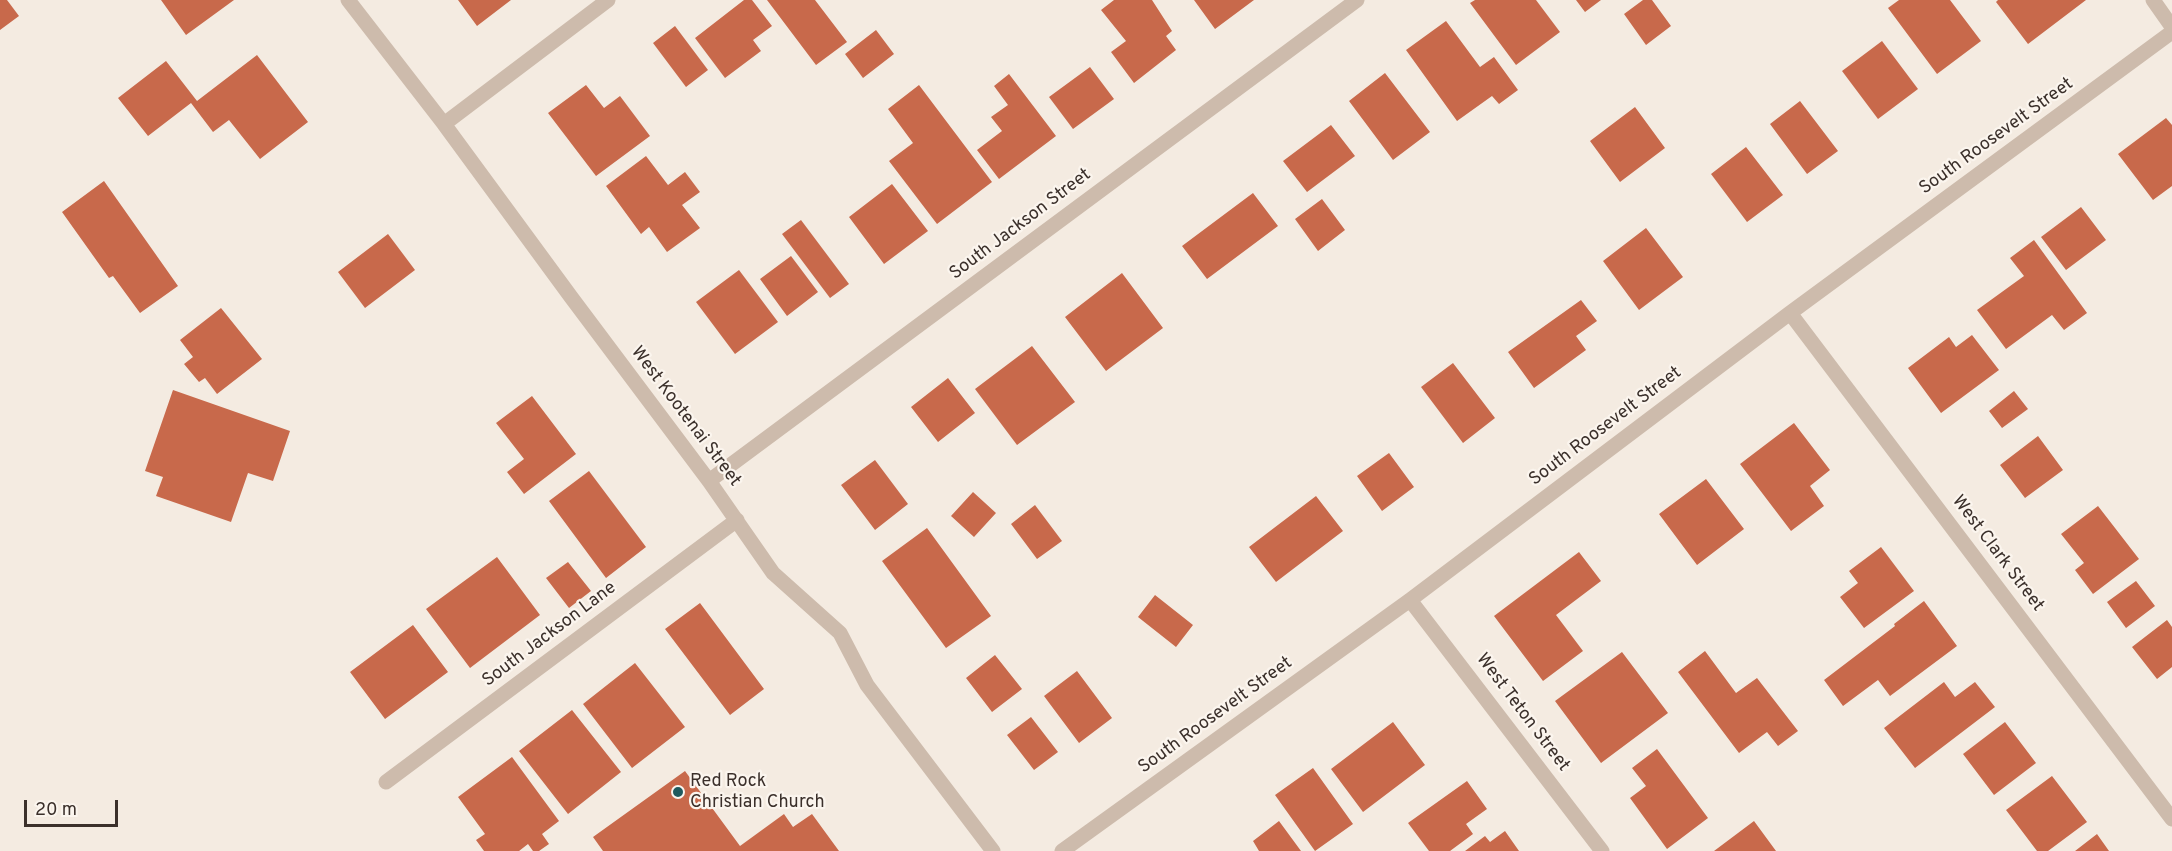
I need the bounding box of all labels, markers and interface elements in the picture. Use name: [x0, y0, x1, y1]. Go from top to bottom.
street label: South Roosevelt Street: [1916, 74, 2078, 200]
street label: South Jackson Street: [946, 165, 1096, 285]
street label: West Kootenai Street: [625, 343, 745, 491]
street label: South Roosevelt Street: [1526, 363, 1686, 491]
street label: West Clark Street: [1946, 492, 2048, 616]
street label: South Jackson Lane: [479, 578, 621, 692]
street label: West Teton Street: [1471, 650, 1573, 776]
street label: South Roosevelt Street: [1135, 653, 1297, 779]
place label: Red Rock Christian Church: [690, 771, 825, 814]
marker: Red Rock Christian Church: [671, 785, 685, 799]
scale bar: [27, 788, 122, 826]
text: 20 m: [35, 799, 77, 822]

